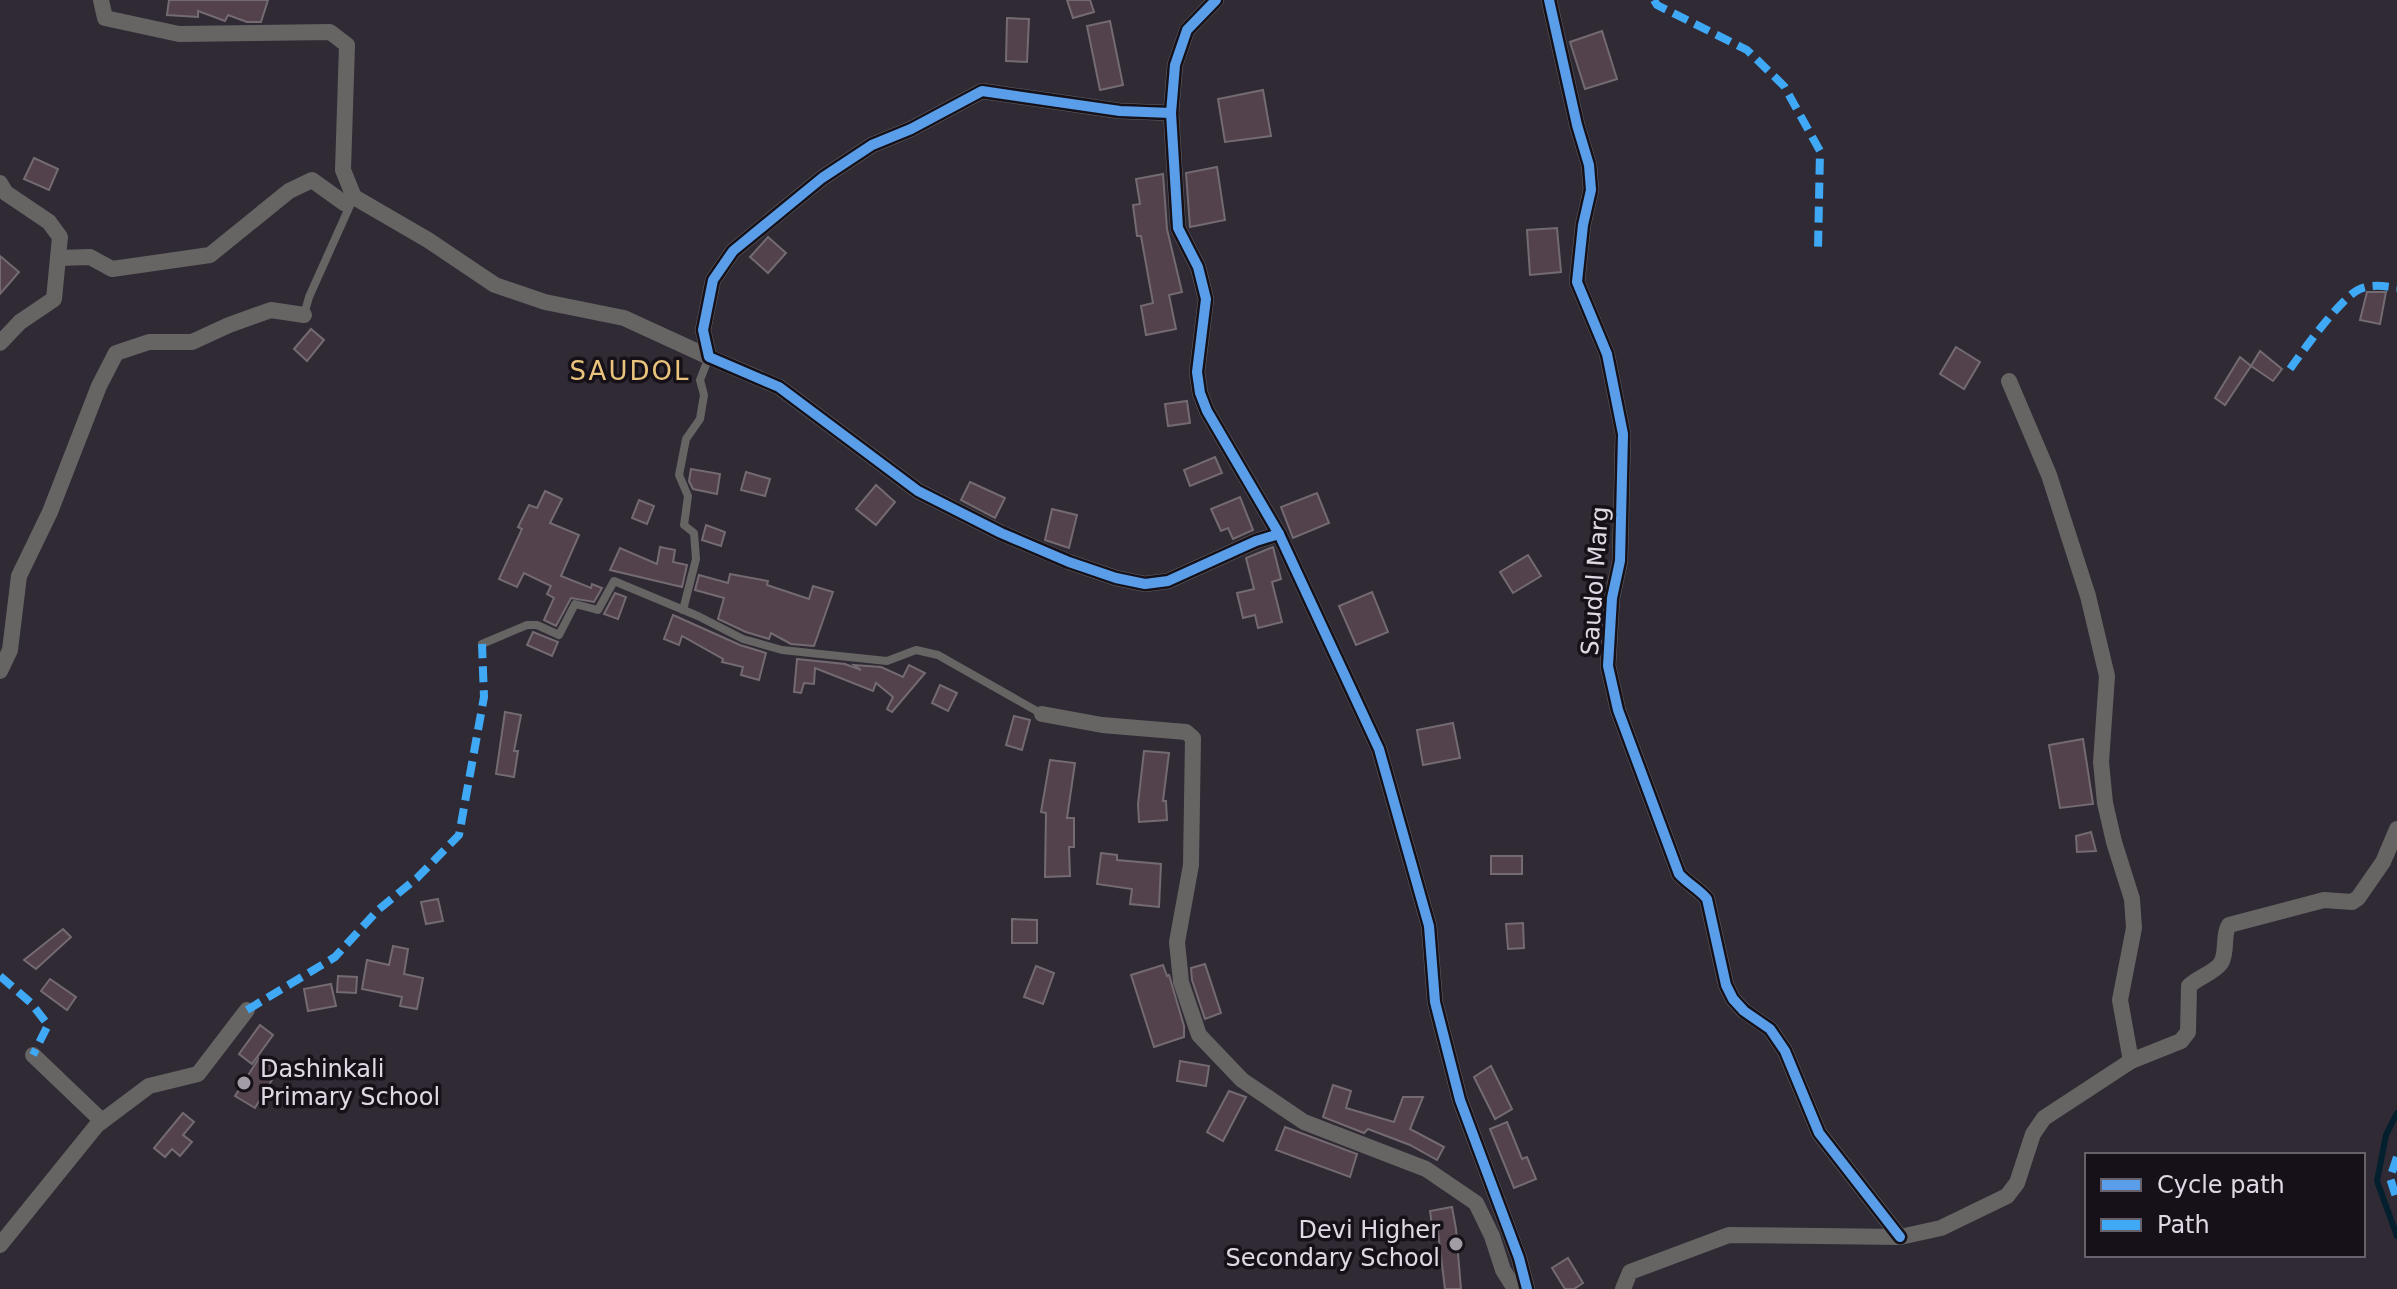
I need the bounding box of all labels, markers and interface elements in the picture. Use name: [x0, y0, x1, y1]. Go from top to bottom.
district label: SAUDOL: [570, 356, 690, 386]
street label: Saudol Marg: [1576, 505, 1614, 657]
place label: Dashinkali Primary School: [260, 1055, 440, 1111]
marker: Dashinkali Primary School: [235, 1074, 253, 1092]
legend: [2085, 1153, 2365, 1257]
text: Cycle path: [2157, 1171, 2285, 1199]
text: Path: [2157, 1211, 2210, 1239]
place label: Devi Higher Secondary School: [1226, 1216, 1440, 1272]
marker: Devi Higher Secondary School: [1447, 1235, 1465, 1253]

